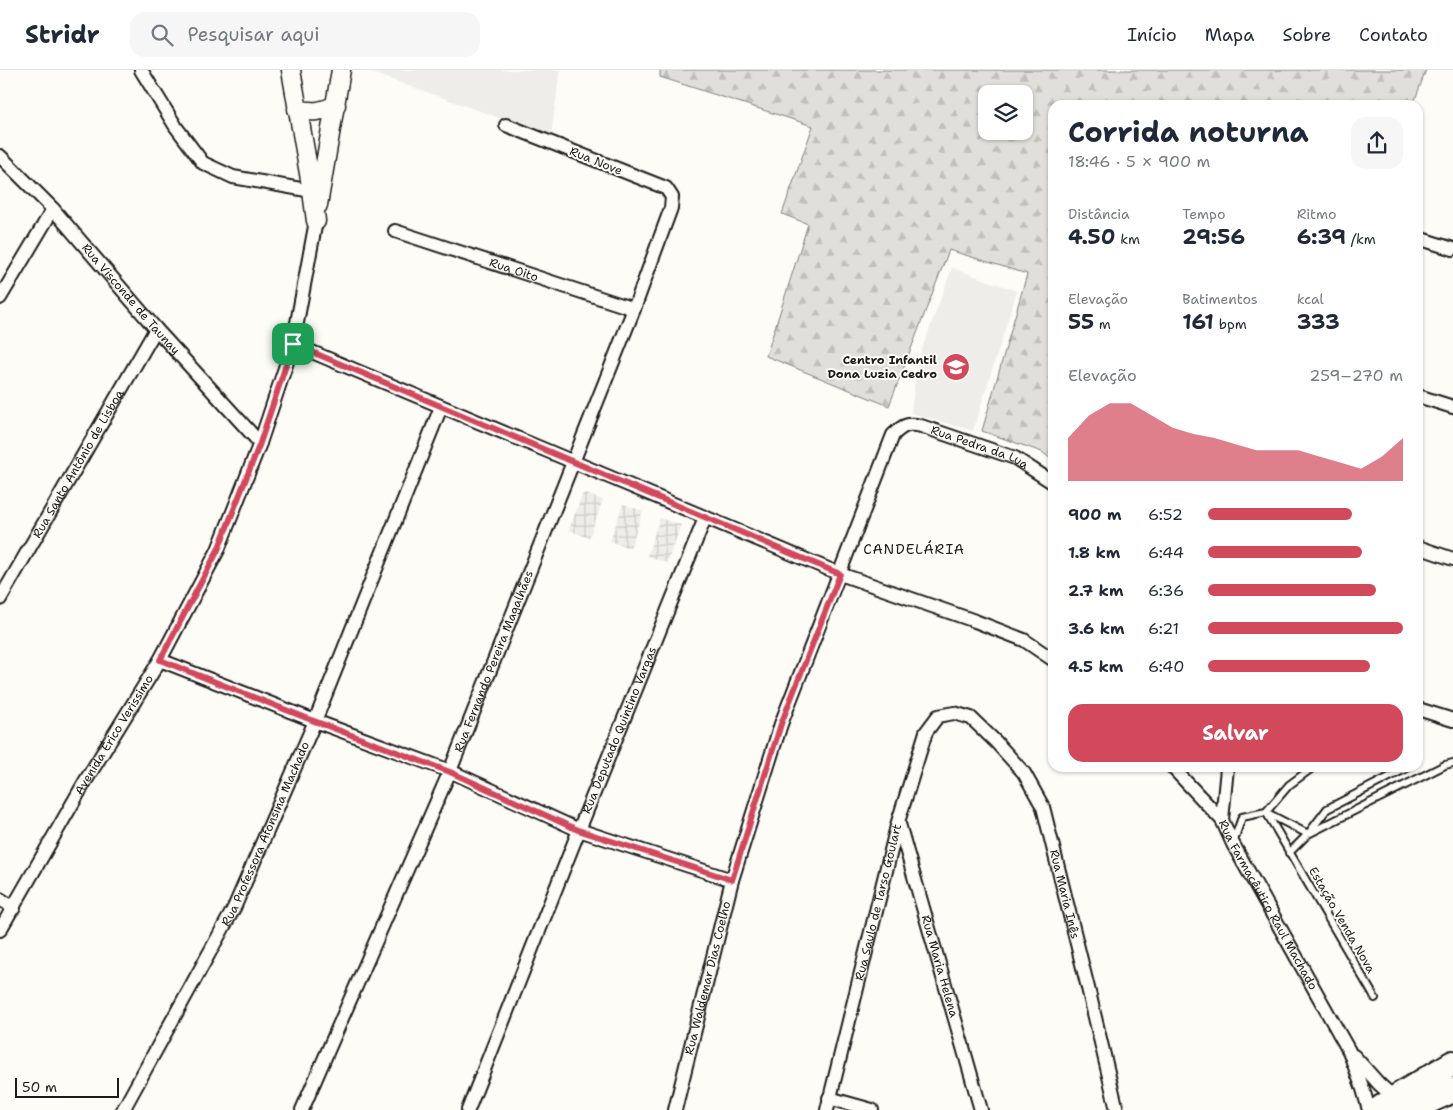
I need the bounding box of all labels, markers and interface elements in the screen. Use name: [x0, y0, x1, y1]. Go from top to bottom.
search box: [130, 12, 480, 57]
text: Stridr: [25, 19, 100, 51]
icon: search: [148, 21, 176, 49]
text: Pesquisar aqui: [188, 22, 320, 47]
text: Início: [1127, 23, 1177, 47]
text: Mapa: [1205, 23, 1254, 47]
text: Sobre: [1282, 23, 1331, 47]
text: Contato: [1359, 23, 1428, 47]
map controls: [978, 85, 1033, 140]
button: layers: [978, 85, 1033, 140]
text: Corrida noturna: [1068, 113, 1309, 151]
button: share: [1351, 117, 1403, 169]
street label: Rua Nove: [567, 143, 625, 179]
text: 18:46 · 5 × 900 m: [1068, 151, 1210, 172]
text: Distância: [1068, 205, 1130, 223]
text: Tempo: [1182, 205, 1225, 223]
text: Ritmo: [1297, 205, 1336, 223]
text: 4.50: [1068, 223, 1115, 251]
text: 29:56: [1182, 223, 1245, 251]
text: 6:39: [1297, 223, 1346, 251]
text: km: [1115, 230, 1140, 248]
text: /km: [1346, 230, 1376, 248]
street label: Rua Visconde de Taunay: [78, 240, 184, 358]
street label: Rua Oito: [487, 254, 540, 285]
text: Elevação: [1068, 290, 1128, 308]
text: Batimentos: [1182, 290, 1258, 308]
text: kcal: [1297, 290, 1324, 308]
text: 55: [1068, 308, 1094, 336]
text: 161: [1182, 308, 1214, 336]
text: 333: [1297, 308, 1340, 336]
text: m: [1094, 315, 1111, 333]
text: bpm: [1214, 315, 1247, 333]
pin: [272, 323, 314, 365]
icon: arrive: [279, 330, 307, 358]
place label: Centro Infantil Dona Luzia Cedro: [828, 352, 937, 382]
school or university icon: Centro Infantil Dona Luzia Cedro: [941, 352, 971, 382]
text: Elevação: [1068, 365, 1137, 386]
text: 259–270 m: [1309, 365, 1403, 386]
street label: Rua Santo Antônio de Lisboa: [29, 386, 128, 541]
street label: Rua Pedra da Lua: [929, 422, 1032, 473]
text: 900 m: [1068, 504, 1122, 525]
text: 6:52: [1148, 504, 1183, 525]
district label: CANDELÁRIA: [863, 540, 965, 558]
text: 1.8 km: [1068, 542, 1120, 563]
text: 6:44: [1148, 542, 1184, 563]
street label: Rua Fernando Pereira Magalhães: [450, 568, 537, 754]
text: 2.7 km: [1068, 580, 1123, 601]
text: 6:36: [1148, 580, 1184, 601]
text: 3.6 km: [1068, 618, 1125, 639]
text: 6:21: [1148, 618, 1179, 639]
street label: Rua Deputado Quintino Vargas: [578, 644, 660, 816]
text: 4.5 km: [1068, 656, 1123, 677]
text: 6:40: [1148, 656, 1184, 677]
street label: Avenida Érico Verissimo: [71, 672, 157, 798]
button: Salvar: [1068, 704, 1403, 762]
street label: Rua Professora Afonsina Machado: [218, 739, 313, 929]
street label: Rua Farmacêutico Raul Machado: [1215, 817, 1321, 993]
street label: Rua Saulo de Tarso Goulart: [851, 822, 905, 982]
street label: Rua Maria Inês: [1046, 848, 1083, 940]
street label: Estação Venda Nova: [1305, 864, 1379, 976]
street label: Rua Waldemar Dias Coelho: [681, 899, 734, 1056]
street label: Rua Maria Helena: [918, 913, 962, 1020]
scale bar: [15, 1075, 119, 1098]
text: 50 m: [22, 1078, 57, 1096]

